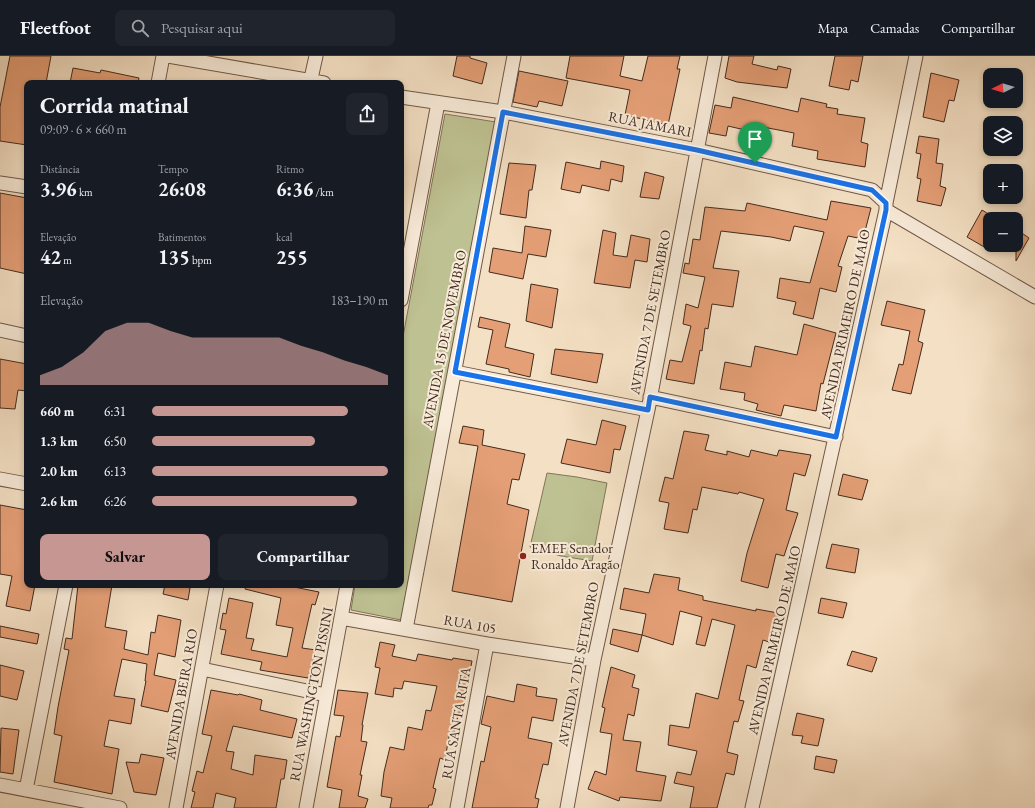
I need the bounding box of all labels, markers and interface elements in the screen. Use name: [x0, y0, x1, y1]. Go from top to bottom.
search box: [115, 10, 395, 46]
text: Fleetfoot: [20, 15, 91, 40]
icon: search: [129, 17, 151, 39]
text: Pesquisar aqui: [161, 18, 243, 37]
text: Mapa: [818, 19, 848, 37]
text: Camadas: [870, 19, 919, 37]
text: Compartilhar: [941, 19, 1015, 37]
north arrow: [983, 68, 1023, 108]
map controls: [983, 68, 1023, 252]
text: Corrida matinal: [40, 91, 189, 120]
button: share: [346, 93, 388, 135]
street label: RUA JAMARI: [607, 107, 693, 141]
button: layers: [983, 116, 1023, 156]
text: 09:09 · 6 × 660 m: [40, 121, 127, 138]
pin: [738, 122, 772, 163]
icon: arrive: [744, 128, 766, 150]
text: Distância: [40, 162, 80, 176]
text: Tempo: [158, 162, 188, 176]
text: Ritmo: [276, 162, 304, 176]
button: +: [983, 164, 1023, 204]
text: 3.96: [40, 176, 77, 202]
text: 26:08: [158, 176, 206, 202]
text: 6:36: [276, 176, 313, 202]
text: km: [77, 185, 93, 199]
text: /km: [313, 185, 334, 199]
button: −: [983, 212, 1023, 252]
street label: AVENIDA PRIMEIRO DE MAIO: [816, 227, 874, 422]
street label: AVENIDA 7 DE SETEMBRO: [625, 228, 675, 397]
text: Elevação: [40, 230, 76, 244]
text: Batimentos: [158, 230, 206, 244]
text: kcal: [276, 230, 293, 244]
text: 42: [40, 244, 61, 270]
text: 135: [158, 244, 190, 270]
text: 255: [276, 244, 308, 270]
street label: AVENIDA 15 DE NOVEMBRO: [418, 248, 470, 431]
text: m: [61, 253, 72, 267]
text: bpm: [190, 253, 212, 267]
text: Elevação: [40, 292, 83, 309]
text: 183–190 m: [331, 292, 388, 309]
text: 660 m: [40, 403, 74, 420]
text: 6:31: [104, 403, 126, 420]
text: 1.3 km: [40, 433, 78, 450]
text: 6:50: [104, 433, 126, 450]
text: 2.0 km: [40, 463, 78, 480]
text: 6:13: [104, 463, 126, 480]
text: 2.6 km: [40, 493, 78, 510]
text: 6:26: [104, 493, 126, 510]
button: Salvar: [40, 534, 210, 580]
button: Compartilhar: [218, 534, 388, 580]
place label: EMEF Senador Ronaldo Aragão: [531, 539, 620, 573]
street label: AVENIDA PRIMEIRO DE MAIO: [743, 543, 805, 737]
marker: EMEF Senador Ronaldo Aragão: [518, 551, 528, 561]
street label: AVENIDA 7 DE SETEMBRO: [553, 580, 603, 749]
street label: RUA WASHINGTON PISSINI: [285, 605, 337, 783]
street label: RUA 105: [442, 611, 498, 637]
street label: AVENIDA BEIRA RIO: [160, 627, 201, 762]
street label: RUA SANTA RITA: [437, 665, 475, 780]

